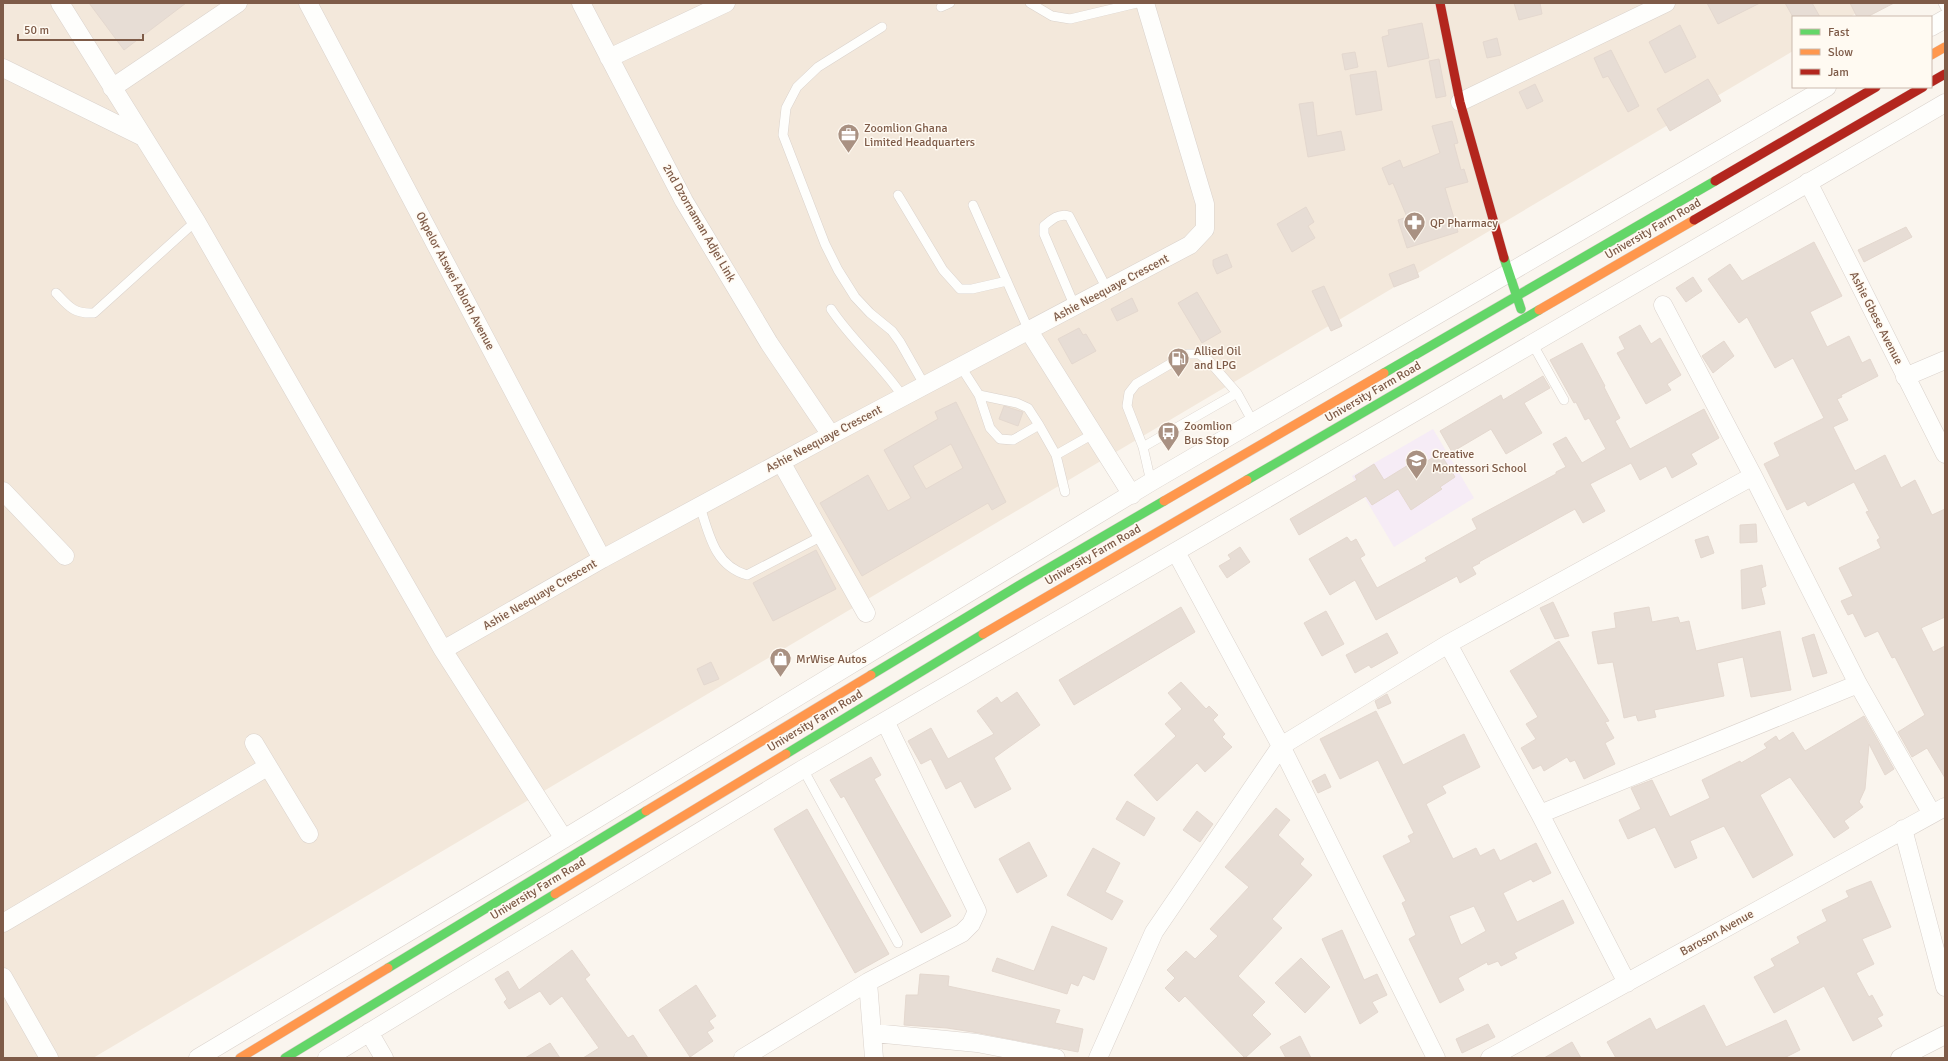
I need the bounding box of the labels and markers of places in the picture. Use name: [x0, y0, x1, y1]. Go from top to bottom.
place label: Zoomlion Ghana Limited Headquarters: [864, 121, 975, 150]
office icon: Zoomlion Ghana Limited Headquarters: [836, 122, 862, 155]
pharmacy icon: QP Pharmacy: [1401, 210, 1427, 243]
place label: QP Pharmacy: [1430, 216, 1498, 231]
place label: Allied Oil and LPG: [1194, 344, 1242, 373]
fuel station icon: Allied Oil and LPG: [1165, 345, 1191, 378]
place label: Zoomlion Bus Stop: [1184, 419, 1232, 448]
bus stop icon: Zoomlion Bus Stop: [1155, 420, 1181, 453]
place label: Creative Montessori School: [1432, 447, 1527, 476]
school or university icon: Creative Montessori School: [1404, 448, 1430, 481]
shop icon: MrWise Autos: [768, 646, 794, 679]
place label: MrWise Autos: [796, 652, 867, 667]

